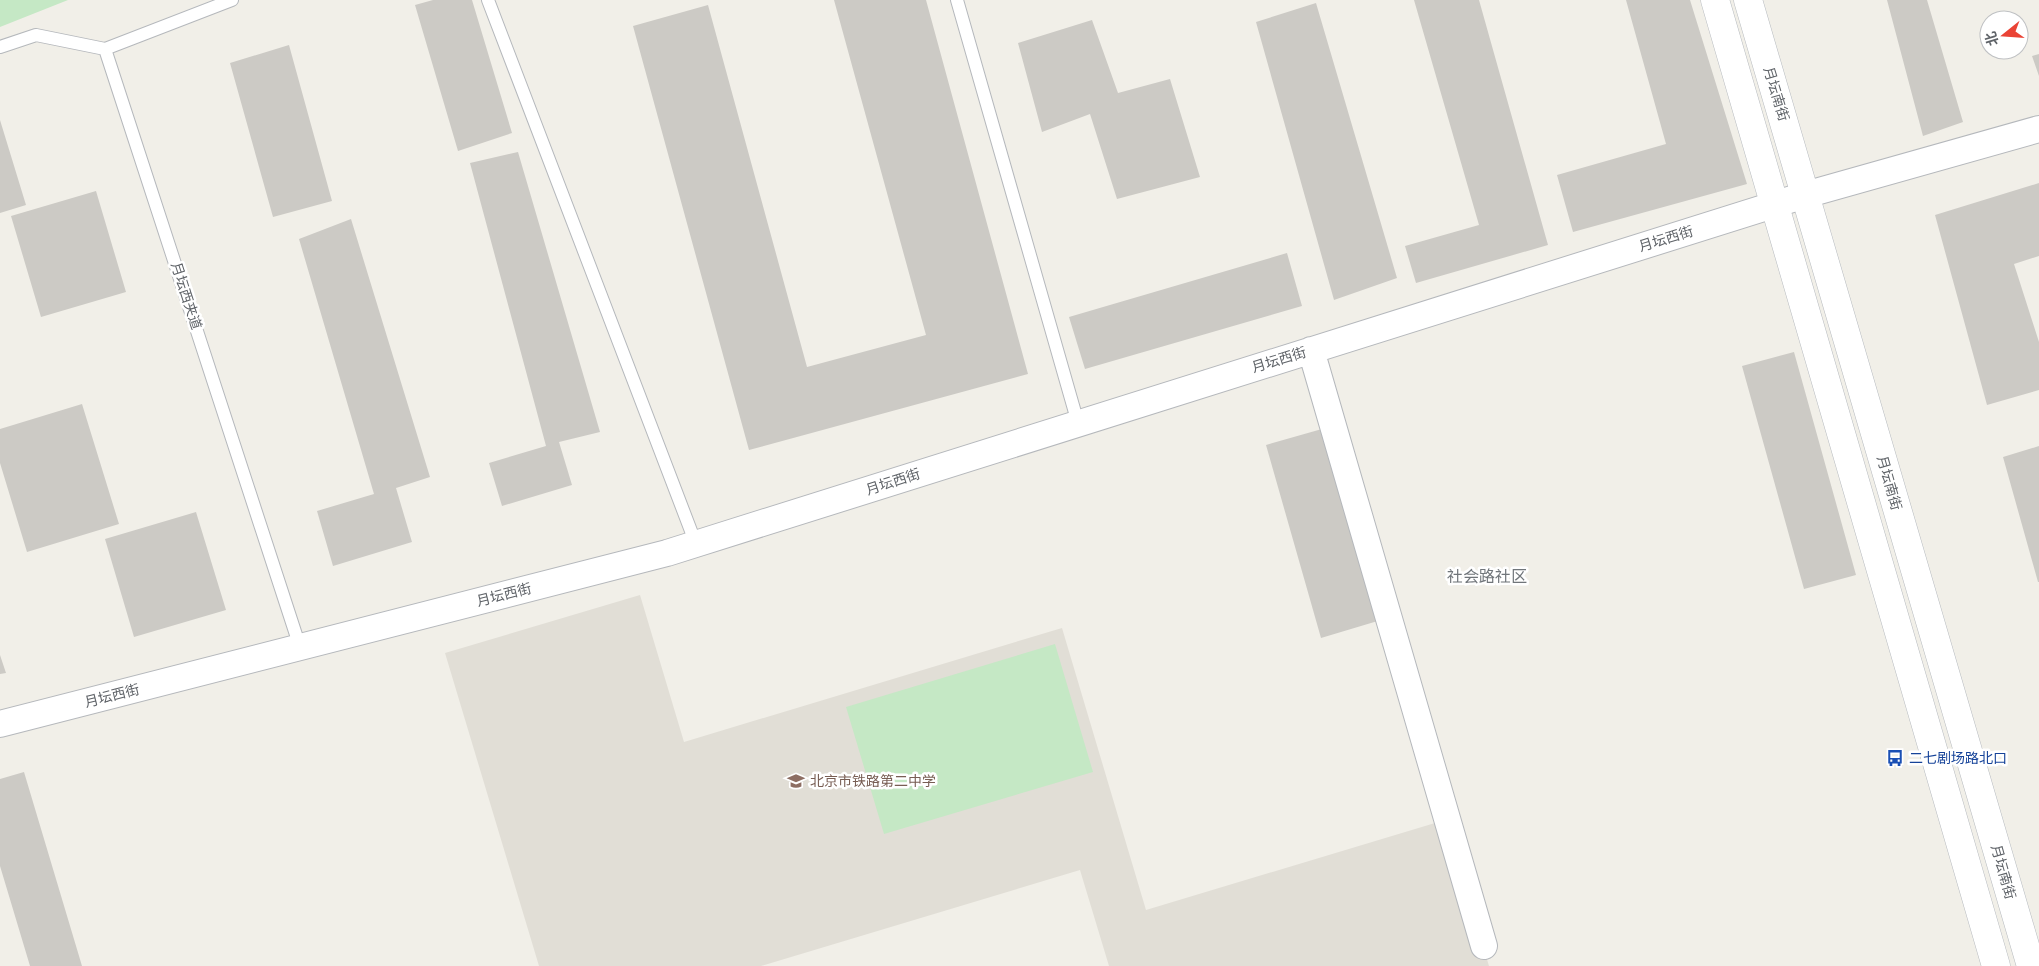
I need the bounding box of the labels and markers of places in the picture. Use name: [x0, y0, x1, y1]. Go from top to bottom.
bus stop icon: 二七剧场路北口: [1885, 748, 1905, 768]
place label: 二七剧场路北口: [1909, 750, 2007, 767]
school or university icon: 北京市铁路第二中学: [786, 771, 806, 791]
place label: 北京市铁路第二中学: [810, 773, 936, 790]

